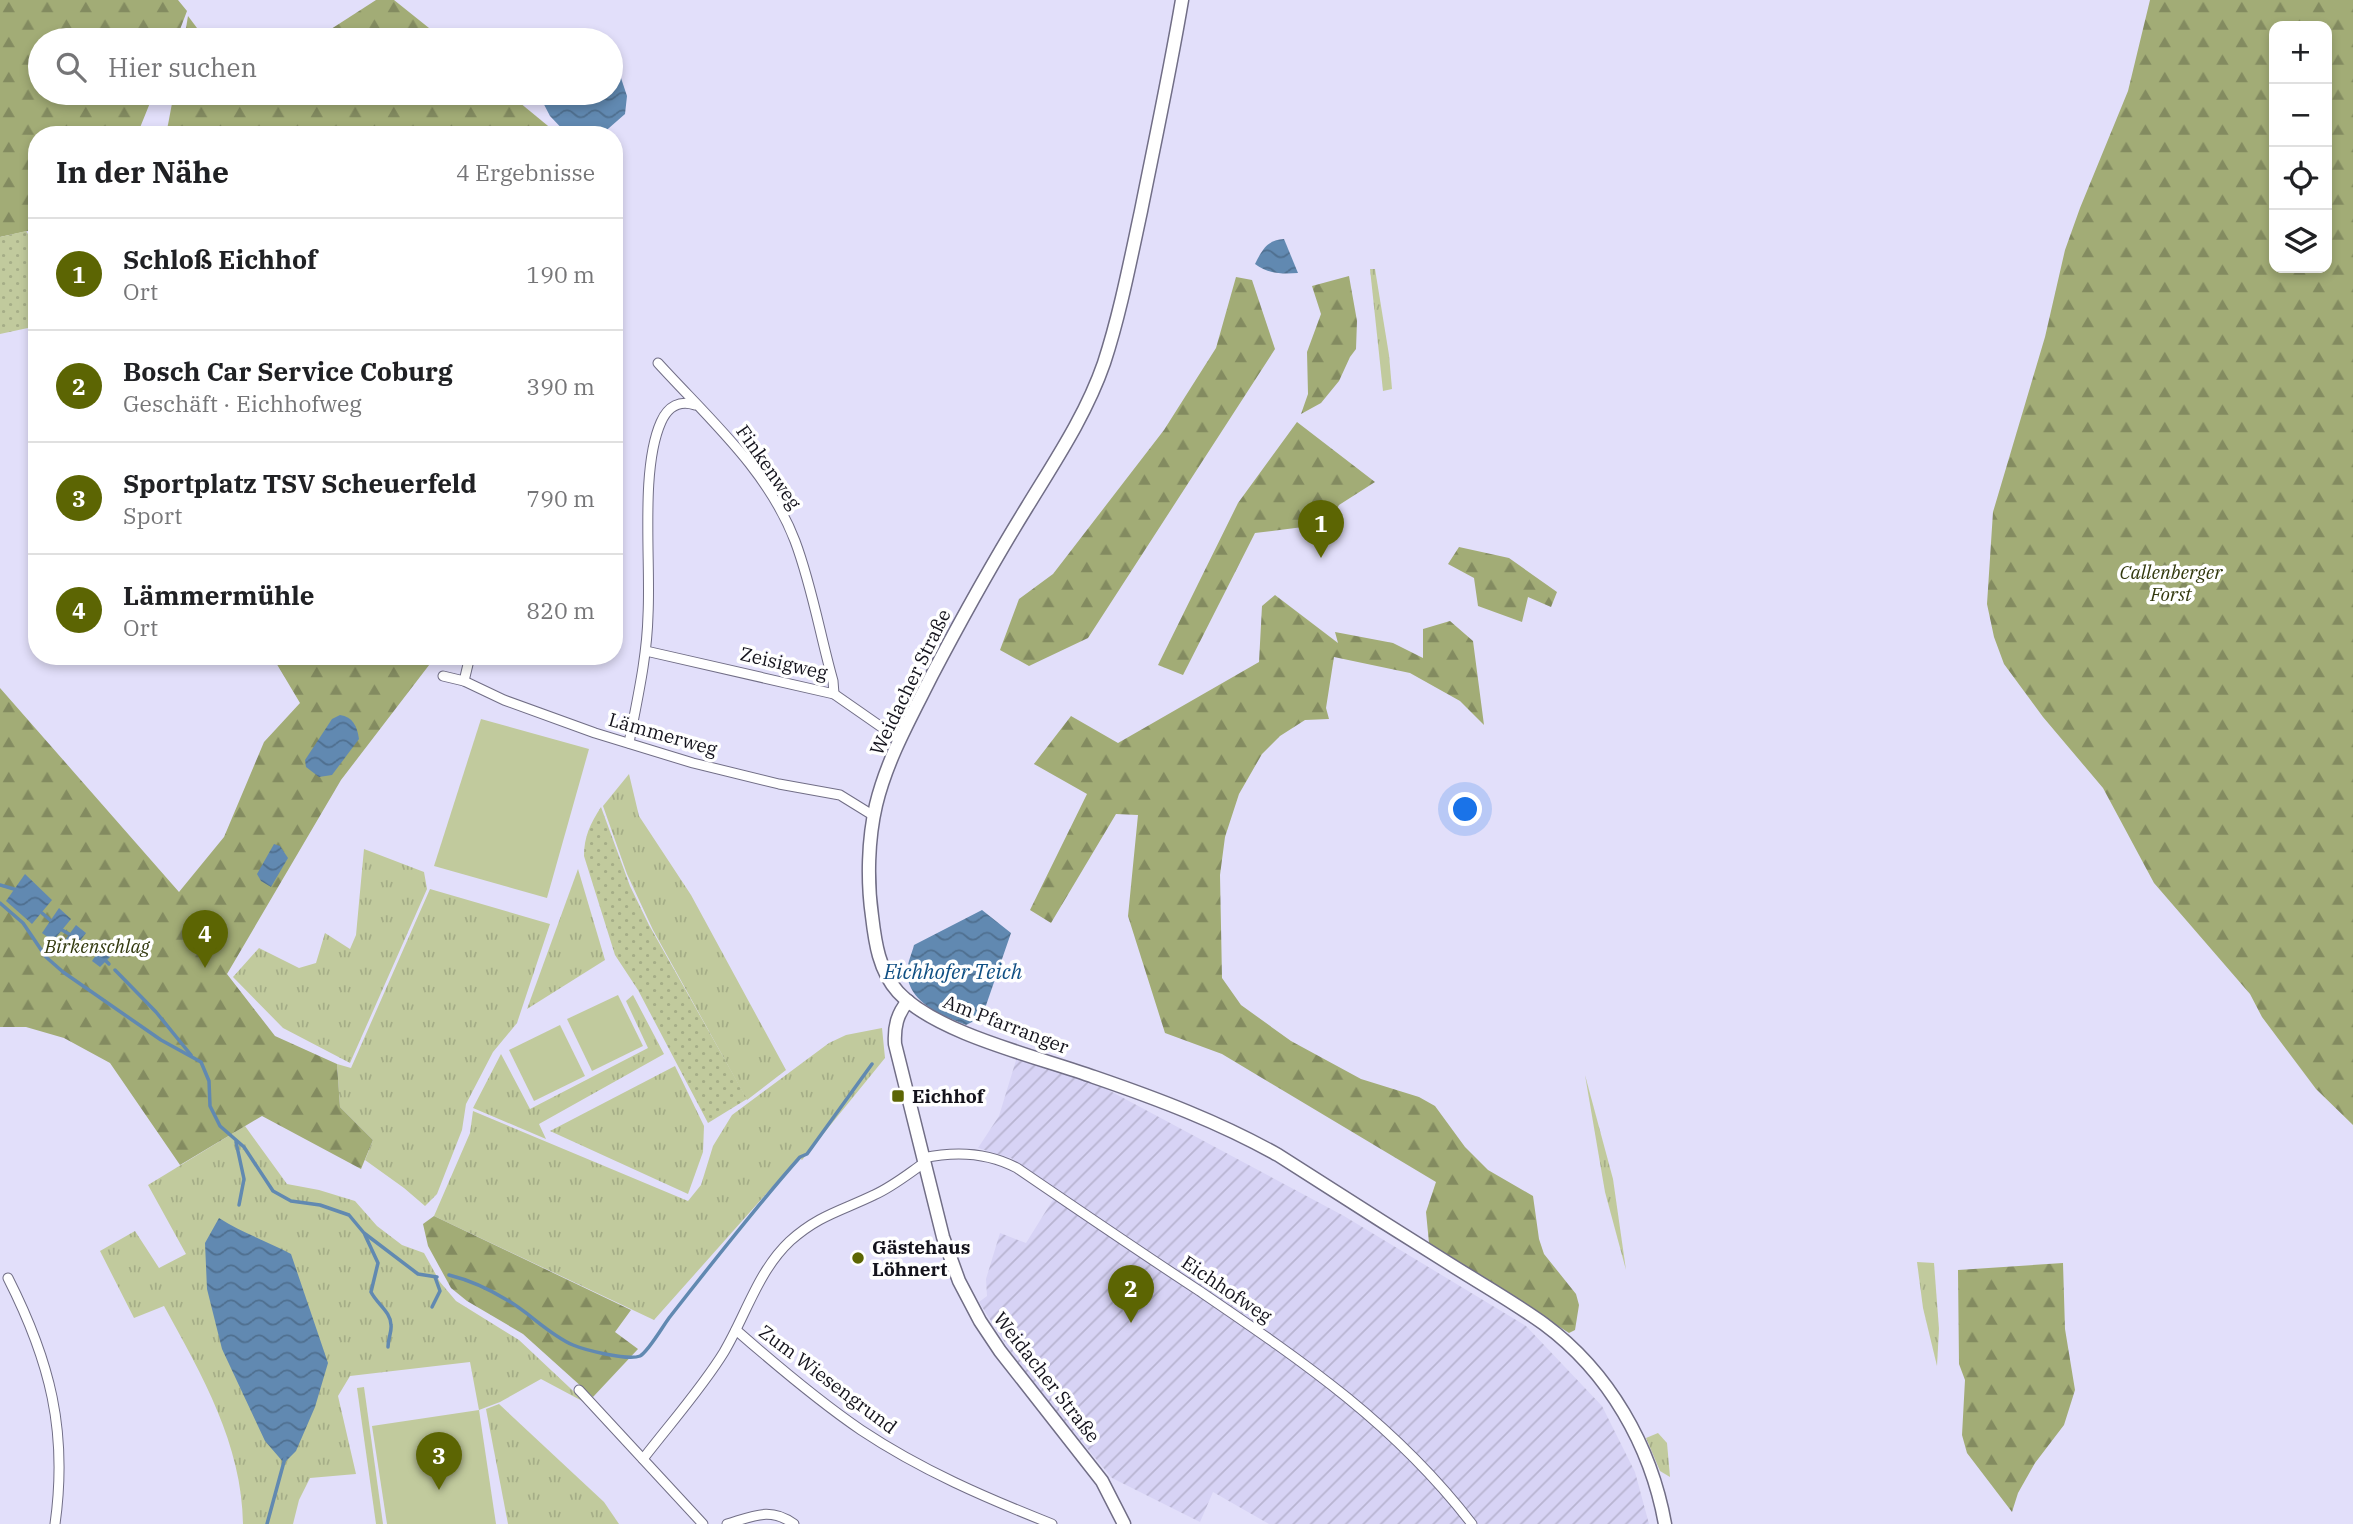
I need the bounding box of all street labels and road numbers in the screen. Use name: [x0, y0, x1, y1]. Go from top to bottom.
street label: Finkenweg: [731, 420, 807, 514]
street label: Weidacher Straße: [864, 605, 956, 759]
street label: Zeisigweg: [738, 641, 831, 685]
street label: Lämmerweg: [606, 707, 721, 761]
street label: Am Pfarranger: [940, 989, 1073, 1059]
street label: Eichhofweg: [1177, 1250, 1277, 1328]
street label: Weidacher Straße: [988, 1307, 1106, 1447]
street label: Zum Wiesengrund: [754, 1319, 902, 1439]

